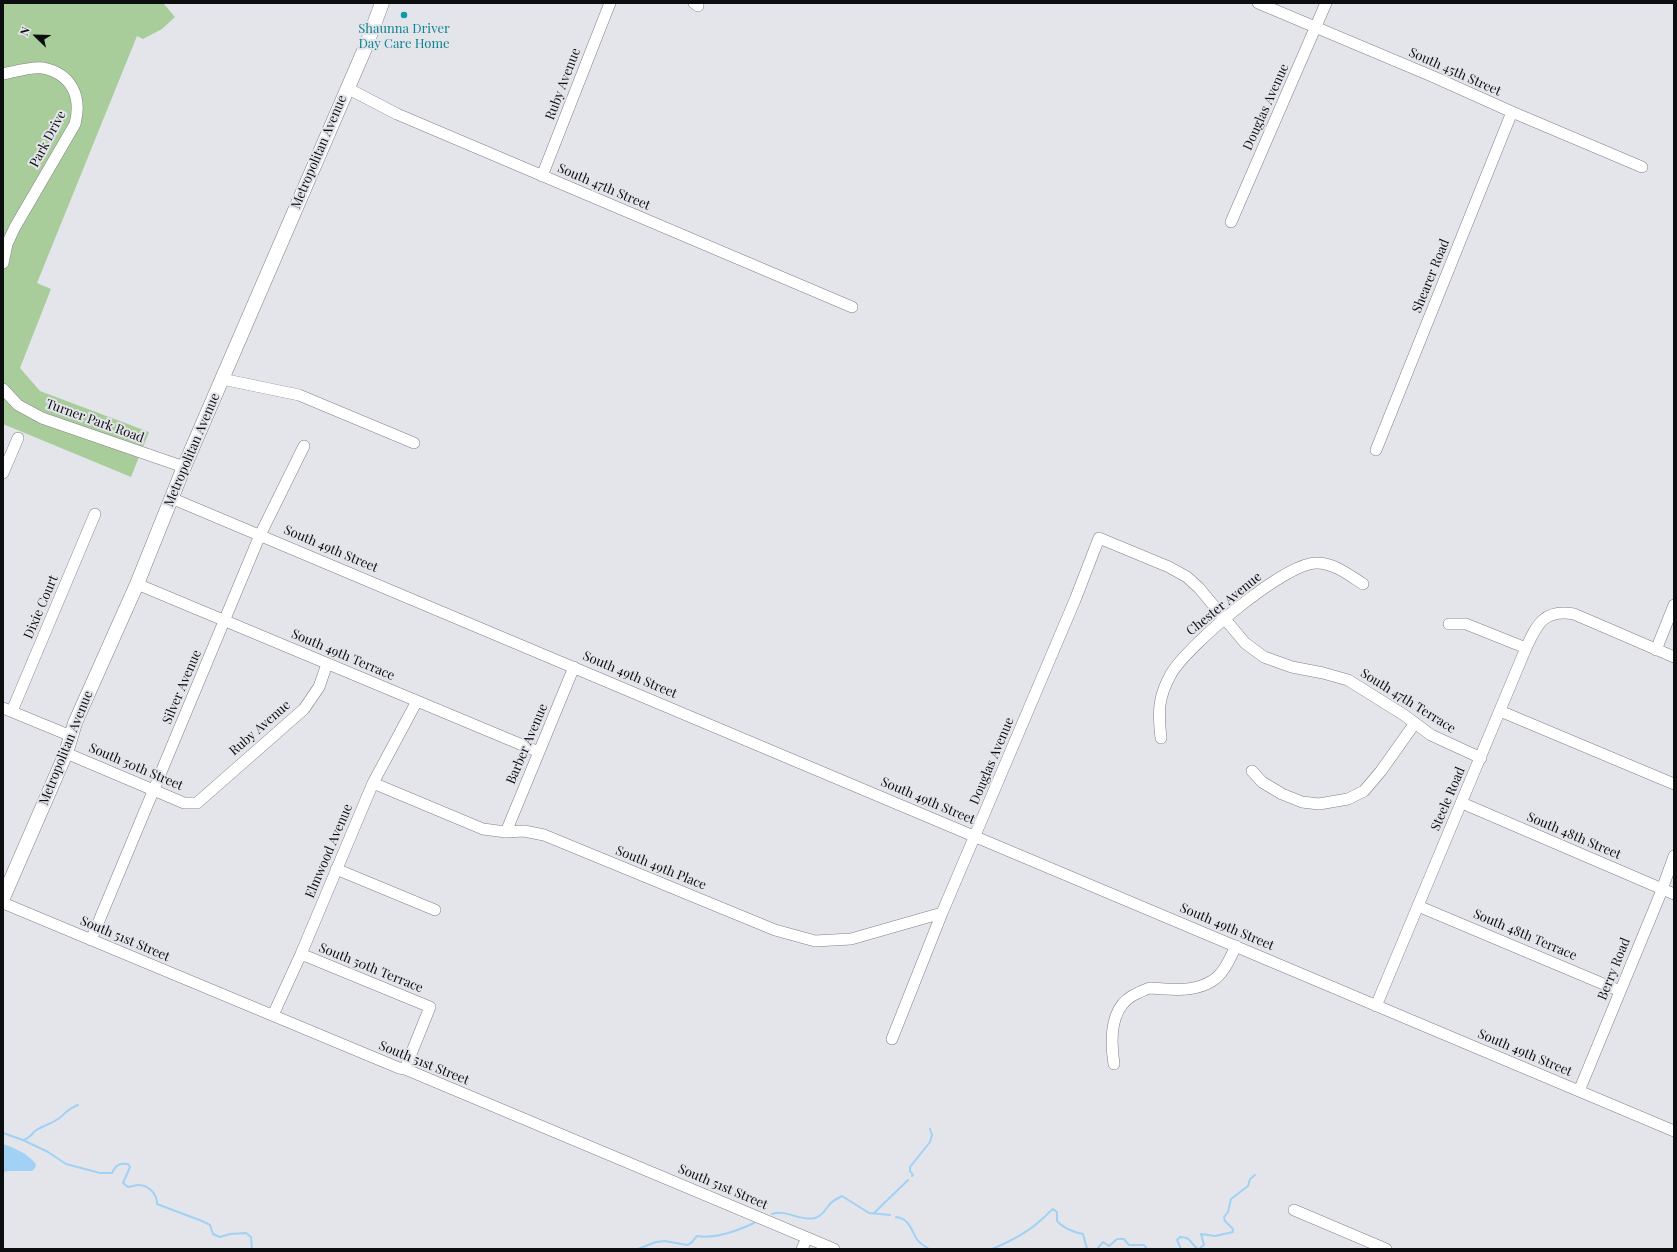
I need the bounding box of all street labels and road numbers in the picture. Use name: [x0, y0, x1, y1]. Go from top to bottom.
street label: South 45th Street: [1406, 45, 1504, 99]
street label: Ruby Avenue: [542, 46, 584, 122]
street label: Douglas Avenue: [1240, 61, 1292, 153]
street label: Metropolitan Avenue: [288, 93, 350, 211]
street label: Park Drive: [27, 108, 69, 170]
street label: South 47th Street: [555, 160, 653, 214]
street label: Shearer Road: [1409, 237, 1453, 315]
street label: Metropolitan Avenue: [161, 391, 223, 509]
street label: Turner Park Road: [44, 396, 146, 446]
street label: South 49th Street: [282, 522, 380, 576]
street label: Chester Avenue: [1183, 569, 1265, 639]
street label: Dixie Court: [21, 573, 61, 641]
street label: South 49th Terrace: [289, 626, 397, 684]
street label: Silver Avenue: [159, 647, 205, 727]
street label: South 49th Street: [581, 648, 679, 702]
street label: South 47th Terrace: [1358, 665, 1458, 737]
street label: Metropolitan Avenue: [36, 689, 96, 807]
street label: Ruby Avenue: [226, 697, 294, 759]
street label: Barber Avenue: [503, 701, 551, 787]
street label: Douglas Avenue: [967, 715, 1017, 807]
street label: South 50th Street: [87, 740, 185, 794]
street label: Steele Road: [1428, 765, 1468, 833]
street label: South 49th Street: [879, 774, 977, 828]
street label: Elmwood Avenue: [302, 802, 356, 900]
street label: South 48th Street: [1525, 809, 1623, 863]
street label: South 49th Place: [613, 843, 709, 893]
street label: South 49th Street: [1178, 900, 1276, 954]
street label: South 48th Terrace: [1471, 906, 1579, 964]
street label: South 51st Street: [78, 913, 172, 965]
street label: Berry Road: [1594, 936, 1634, 1002]
street label: South 50th Terrace: [317, 940, 425, 996]
street label: South 49th Street: [1476, 1026, 1574, 1080]
street label: South 51st Street: [377, 1038, 471, 1088]
street label: South 51st Street: [676, 1161, 770, 1213]

